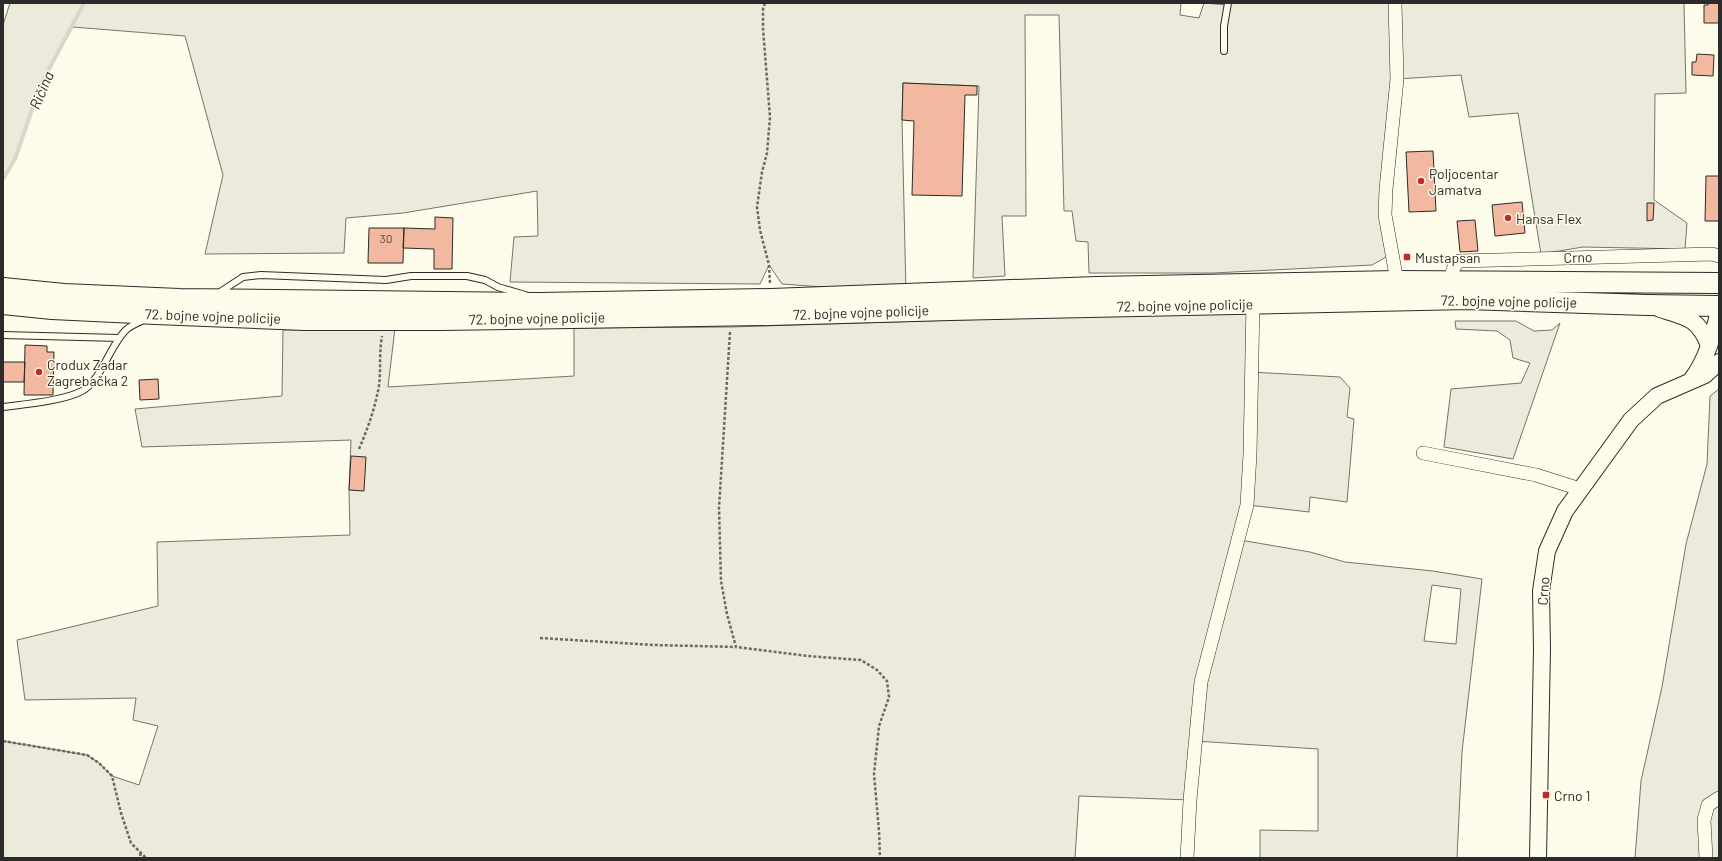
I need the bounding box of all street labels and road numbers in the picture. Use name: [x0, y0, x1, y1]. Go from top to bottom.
street label: Crno: [1563, 248, 1593, 266]
street label: 72. bojne vojne policije: [1441, 291, 1577, 311]
street label: 72. bojne vojne policije: [1117, 295, 1253, 315]
street label: 72. bojne vojne policije: [793, 301, 929, 323]
street label: 72. bojne vojne policije: [145, 305, 281, 327]
street label: 72. bojne vojne policije: [469, 308, 605, 328]
street label: Crno: [1534, 576, 1552, 606]

